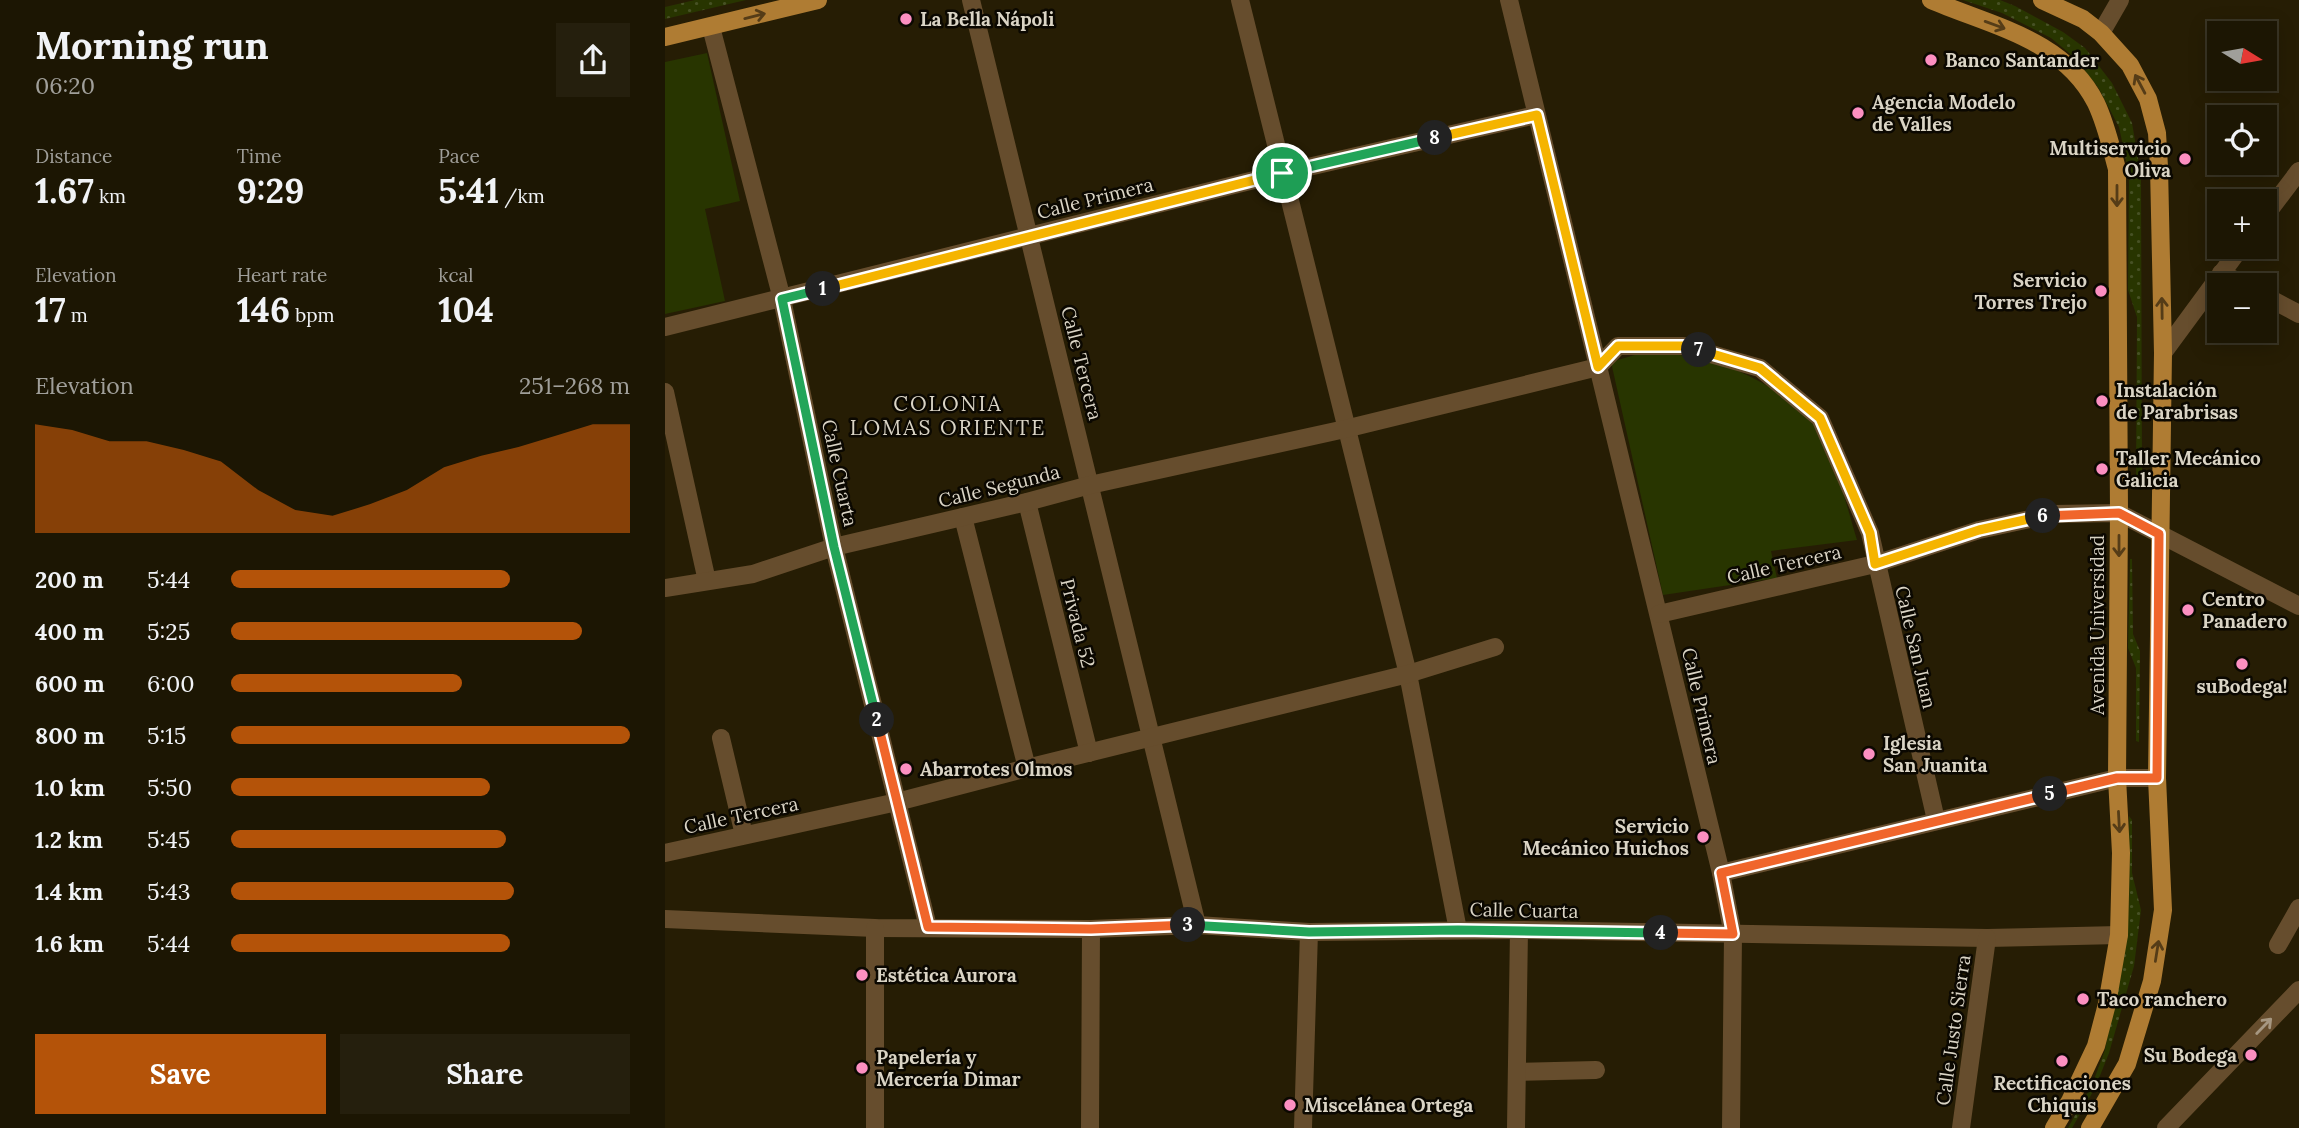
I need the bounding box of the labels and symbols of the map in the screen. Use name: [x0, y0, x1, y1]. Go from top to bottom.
place label: La Bella Nápoli: [920, 7, 1054, 31]
one-way arrow: [743, 9, 766, 22]
marker: La Bella Nápoli: [898, 11, 914, 27]
one-way arrow: [1983, 20, 2005, 32]
north arrow: [2207, 21, 2277, 91]
place label: Banco Santander: [1945, 48, 2099, 72]
marker: Banco Santander: [1923, 52, 1939, 68]
one-way arrow: [2133, 74, 2146, 95]
place label: Agencia Modelo de Valles: [1872, 90, 2016, 136]
marker: Agencia Modelo de Valles: [1850, 105, 1866, 121]
pin: 8: [1417, 120, 1453, 156]
place label: Multiservicio Oliva: [2049, 136, 2171, 182]
pin: [1252, 143, 1312, 203]
marker: Multiservicio Oliva: [2177, 151, 2193, 167]
street label: Calle Primera: [1034, 172, 1156, 224]
one-way arrow: [2111, 184, 2124, 207]
place label: Servicio Torres Trejo: [1974, 268, 2087, 314]
pin: 1: [805, 272, 841, 306]
marker: Servicio Torres Trejo: [2093, 283, 2109, 299]
one-way arrow: [2155, 297, 2169, 320]
street label: Calle Tercera: [1056, 304, 1108, 423]
pin: 7: [1681, 332, 1717, 368]
place label: Instalación de Parabrisas: [2116, 378, 2238, 424]
district label: COLONIA LOMAS ORIENTE: [850, 390, 1046, 441]
marker: Instalación de Parabrisas: [2094, 393, 2110, 409]
street label: Calle Cuarta: [817, 417, 863, 529]
place label: Taller Mecánico Galicia: [2116, 446, 2261, 492]
street label: Calle Segunda: [936, 459, 1062, 513]
marker: Taller Mecánico Galicia: [2094, 461, 2110, 477]
pin: 6: [2025, 498, 2061, 534]
one-way arrow: [2112, 534, 2126, 557]
street label: Avenida Universidad: [2085, 535, 2109, 716]
street label: Calle Tercera: [1725, 539, 1844, 589]
street label: Privada 52: [1055, 576, 1101, 670]
street label: Calle San Juan: [1890, 583, 1942, 711]
place label: Centro Panadero: [2202, 587, 2287, 633]
marker: Centro Panadero: [2180, 602, 2196, 618]
street label: Calle Primera: [1677, 645, 1727, 767]
marker: suBodega!: [2234, 656, 2250, 672]
place label: suBodega!: [2197, 674, 2288, 698]
pin: 2: [859, 702, 895, 738]
place label: Iglesia San Juanita: [1883, 731, 1987, 777]
marker: Iglesia San Juanita: [1861, 746, 1877, 762]
place label: Abarrotes Olmos: [920, 757, 1072, 781]
marker: Abarrotes Olmos: [898, 761, 914, 777]
pin: 5: [2033, 776, 2067, 812]
street label: Calle Tercera: [682, 791, 801, 839]
one-way arrow: [2113, 810, 2126, 833]
place label: Servicio Mecánico Huichos: [1523, 814, 1689, 860]
marker: Servicio Mecánico Huichos: [1695, 829, 1711, 845]
street label: Calle Cuarta: [1469, 897, 1579, 923]
pin: 3: [1170, 908, 1205, 942]
pin: 4: [1643, 916, 1679, 950]
one-way arrow: [2151, 940, 2164, 963]
street label: Calle Justo Sierra: [1931, 953, 1975, 1107]
place label: Estética Aurora: [876, 963, 1017, 987]
marker: Estética Aurora: [854, 967, 870, 983]
place label: Taco ranchero: [2097, 987, 2227, 1011]
marker: Taco ranchero: [2075, 991, 2091, 1007]
one-way arrow: [2256, 1018, 2273, 1035]
place label: Su Bodega: [2144, 1043, 2237, 1067]
place label: Papelería y Mercería Dimar: [876, 1045, 1021, 1091]
marker: Su Bodega: [2243, 1047, 2259, 1063]
marker: Rectificaciones Chiquis: [2054, 1053, 2070, 1069]
marker: Papelería y Mercería Dimar: [854, 1060, 870, 1076]
place label: Rectificaciones Chiquis: [1993, 1071, 2131, 1117]
place label: Miscelánea Ortega: [1304, 1093, 1473, 1117]
marker: Miscelánea Ortega: [1282, 1097, 1298, 1113]

